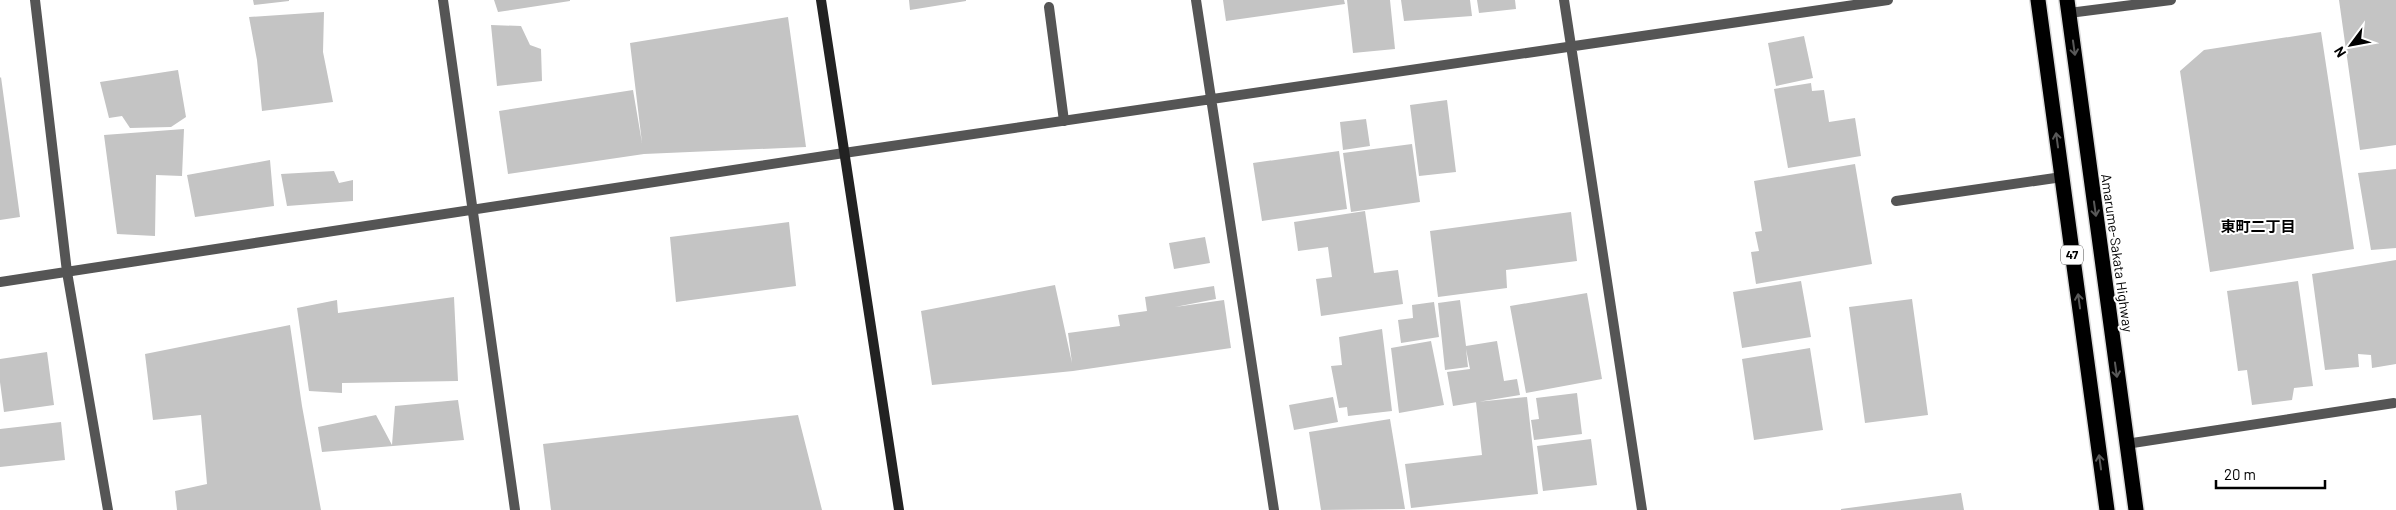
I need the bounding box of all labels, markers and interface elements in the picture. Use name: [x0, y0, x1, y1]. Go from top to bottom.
north arrow: [2326, 20, 2376, 70]
one-way arrow: [2069, 40, 2079, 56]
text: N: [2330, 44, 2349, 61]
one-way arrow: [2052, 132, 2062, 148]
street label: Amarume-Sakata Highway: [2098, 173, 2137, 334]
one-way arrow: [2090, 201, 2100, 217]
district label: 東町二丁目: [2220, 217, 2296, 235]
road number: 47: [2061, 246, 2083, 264]
one-way arrow: [2073, 293, 2083, 309]
one-way arrow: [2112, 362, 2122, 378]
one-way arrow: [2095, 454, 2105, 470]
scale bar: [2216, 458, 2325, 490]
text: 20 m: [2224, 465, 2256, 483]

